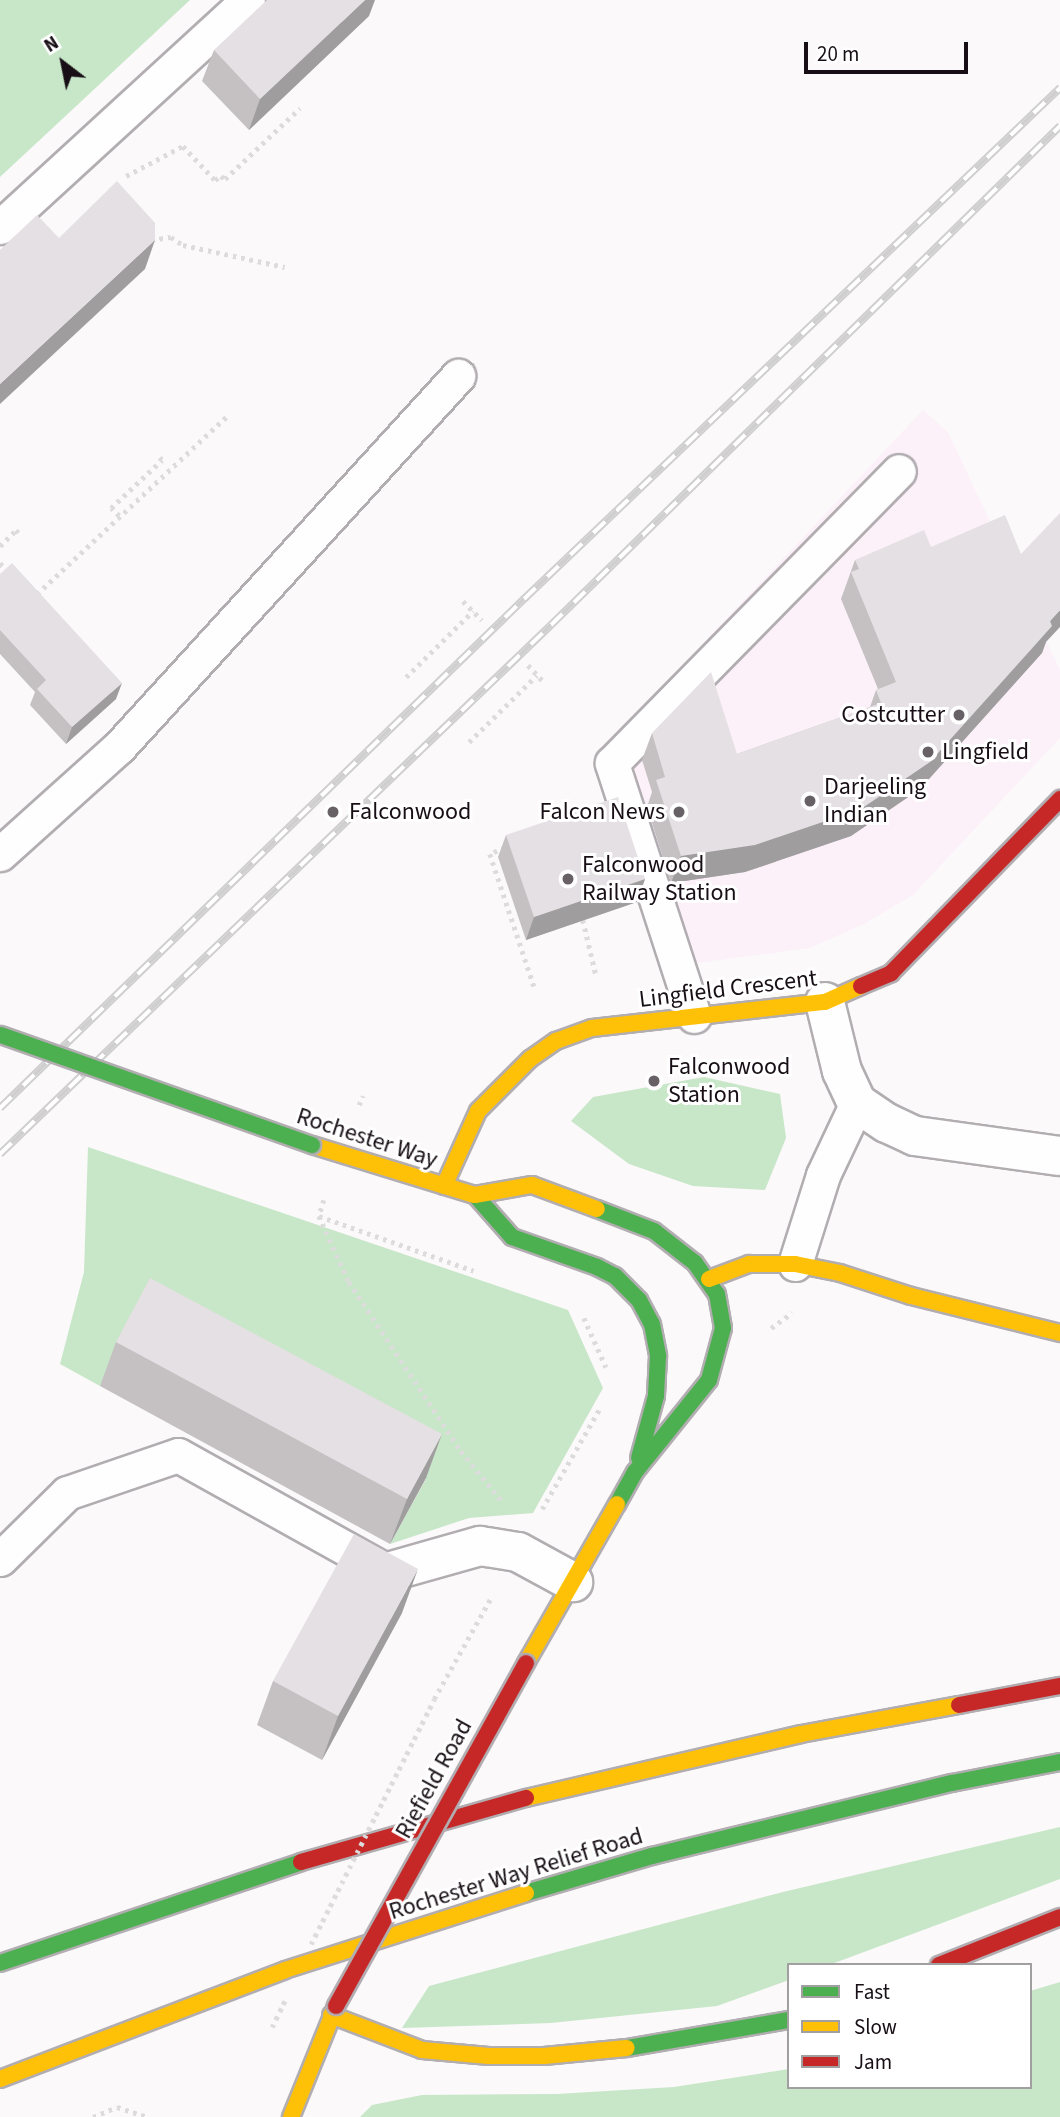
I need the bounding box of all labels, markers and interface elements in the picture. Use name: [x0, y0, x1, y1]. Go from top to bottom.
north arrow: [28, 28, 98, 98]
scale bar: [808, 28, 972, 72]
text: N: [39, 30, 64, 60]
text: 20 m: [817, 39, 859, 69]
place label: Costcutter: [841, 701, 945, 729]
marker: Costcutter: [951, 707, 967, 723]
place label: Lingfield: [942, 738, 1029, 766]
marker: Lingfield: [920, 744, 936, 760]
place label: Darjeeling Indian: [824, 773, 926, 829]
marker: Darjeeling Indian: [802, 793, 818, 809]
place label: Falconwood: [349, 798, 471, 826]
place label: Falcon News: [539, 798, 665, 826]
marker: Falconwood: [323, 802, 343, 822]
marker: Falcon News: [671, 804, 687, 820]
place label: Falconwood Railway Station: [582, 851, 737, 907]
marker: Falconwood Railway Station: [560, 871, 576, 887]
street label: Lingfield Crescent: [637, 964, 819, 1014]
place label: Falconwood Station: [668, 1053, 790, 1109]
marker: Falconwood Station: [646, 1073, 662, 1089]
street label: Rochester Way: [293, 1102, 441, 1174]
street label: Riefield Road: [389, 1714, 479, 1844]
street label: Rochester Way Relief Road: [386, 1822, 646, 1926]
legend: [787, 1963, 1032, 2089]
text: Fast: [854, 1977, 890, 2007]
text: Slow: [854, 2012, 897, 2042]
text: Jam: [854, 2047, 892, 2077]

